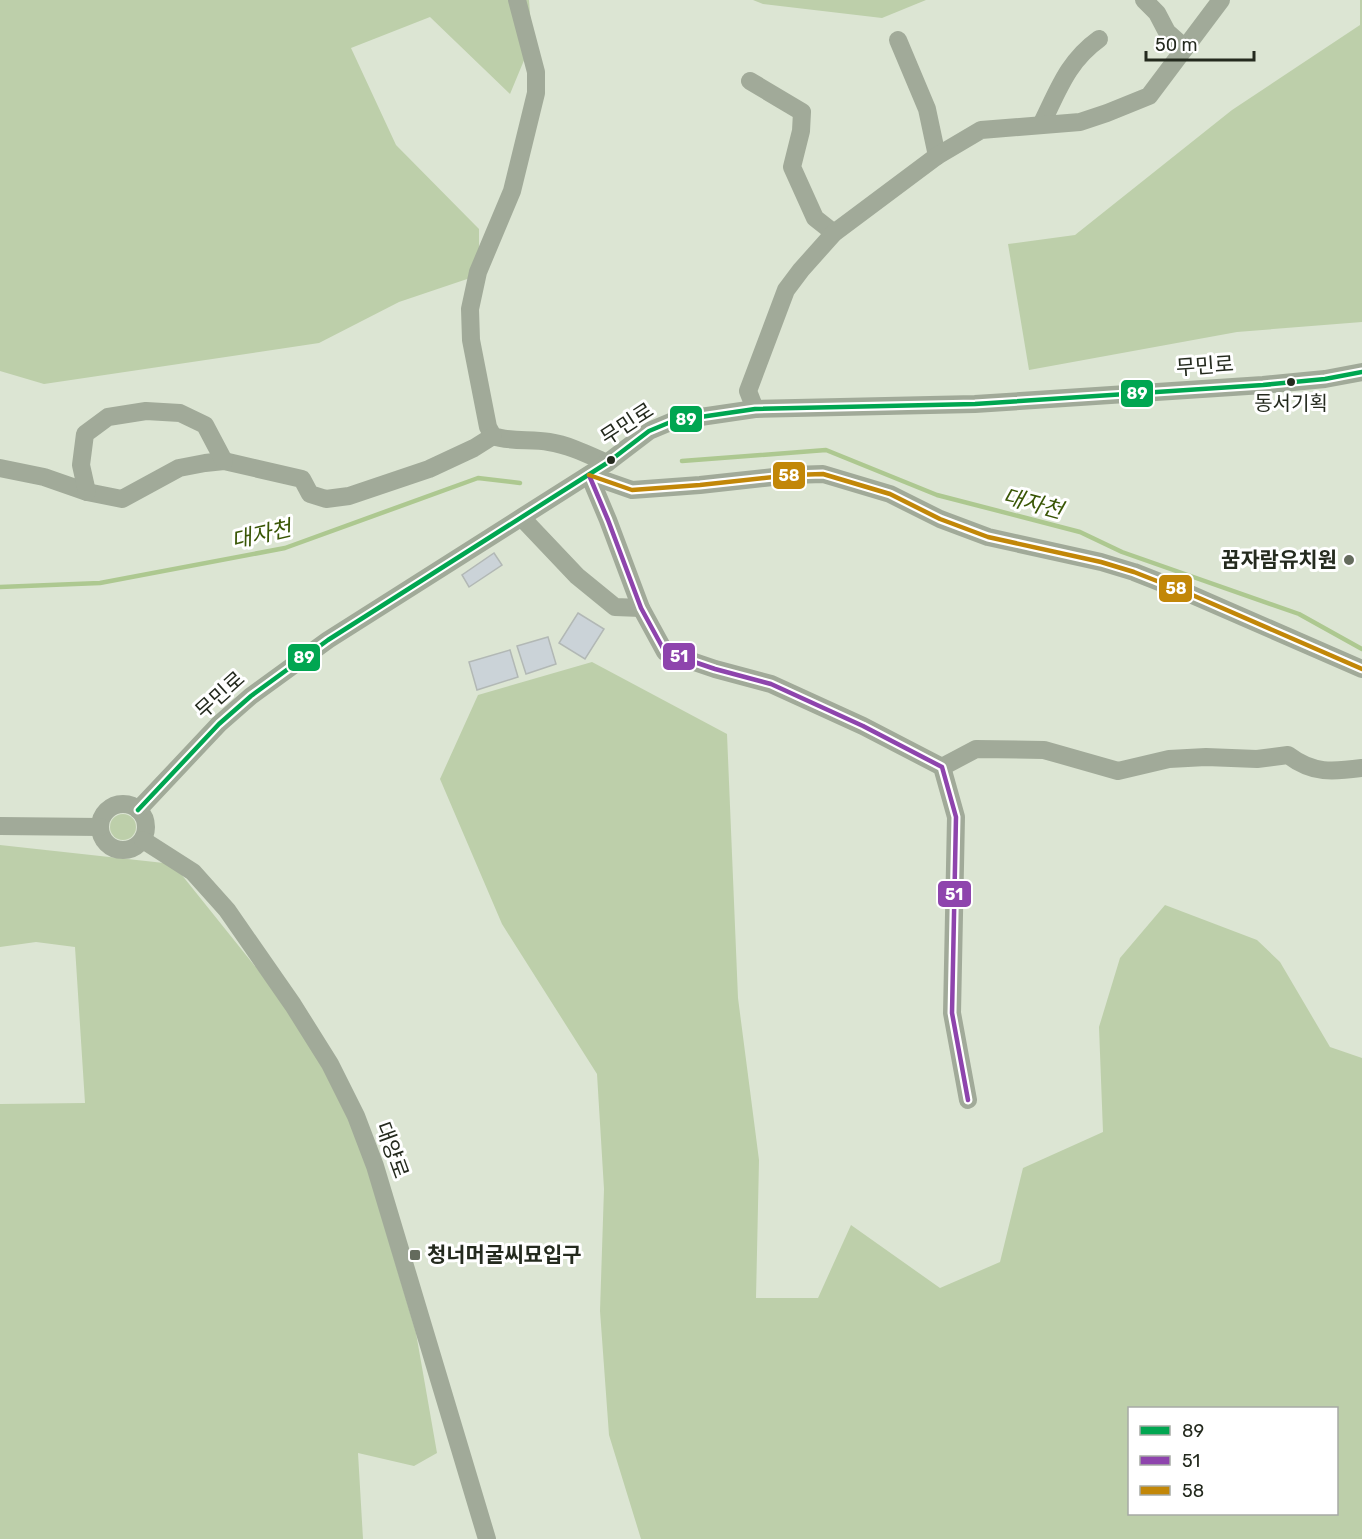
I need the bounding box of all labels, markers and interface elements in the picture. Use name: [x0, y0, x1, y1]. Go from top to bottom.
scale bar: [1146, 24, 1254, 62]
text: 50 m: [1155, 34, 1198, 56]
street label: 무민로: [1175, 351, 1235, 380]
marker: 동서기획: [1285, 376, 1297, 388]
line badge: 89: [1120, 379, 1154, 408]
text: 89: [1126, 384, 1148, 403]
place label: 동서기획: [1254, 391, 1328, 415]
street label: 무민로: [596, 397, 658, 450]
line badge: 89: [669, 405, 703, 433]
text: 89: [675, 410, 697, 429]
unlabelled marker: [605, 454, 617, 466]
line badge: 58: [772, 461, 806, 490]
text: 58: [778, 466, 800, 485]
water label: 대자천: [1000, 483, 1068, 525]
water label: 대자천: [228, 514, 296, 554]
place label: 꿈자람유치원: [1221, 547, 1337, 572]
marker: 꿈자람유치원: [1342, 553, 1356, 567]
line badge: 58: [1158, 574, 1193, 603]
text: 58: [1165, 579, 1187, 598]
line badge: 51: [662, 642, 696, 671]
line badge: 89: [287, 643, 321, 672]
text: 51: [670, 647, 688, 666]
text: 89: [293, 648, 315, 667]
street label: 무민로: [190, 666, 250, 723]
line badge: 51: [937, 880, 972, 908]
text: 51: [945, 885, 963, 904]
street label: 대양로: [371, 1118, 414, 1181]
place label: 청너머굴씨묘입구: [427, 1242, 582, 1267]
marker: 청너머굴씨묘입구: [408, 1248, 422, 1262]
legend: [1128, 1407, 1338, 1515]
text: 89: [1182, 1420, 1204, 1442]
text: 51: [1182, 1450, 1200, 1472]
text: 58: [1182, 1480, 1204, 1502]

